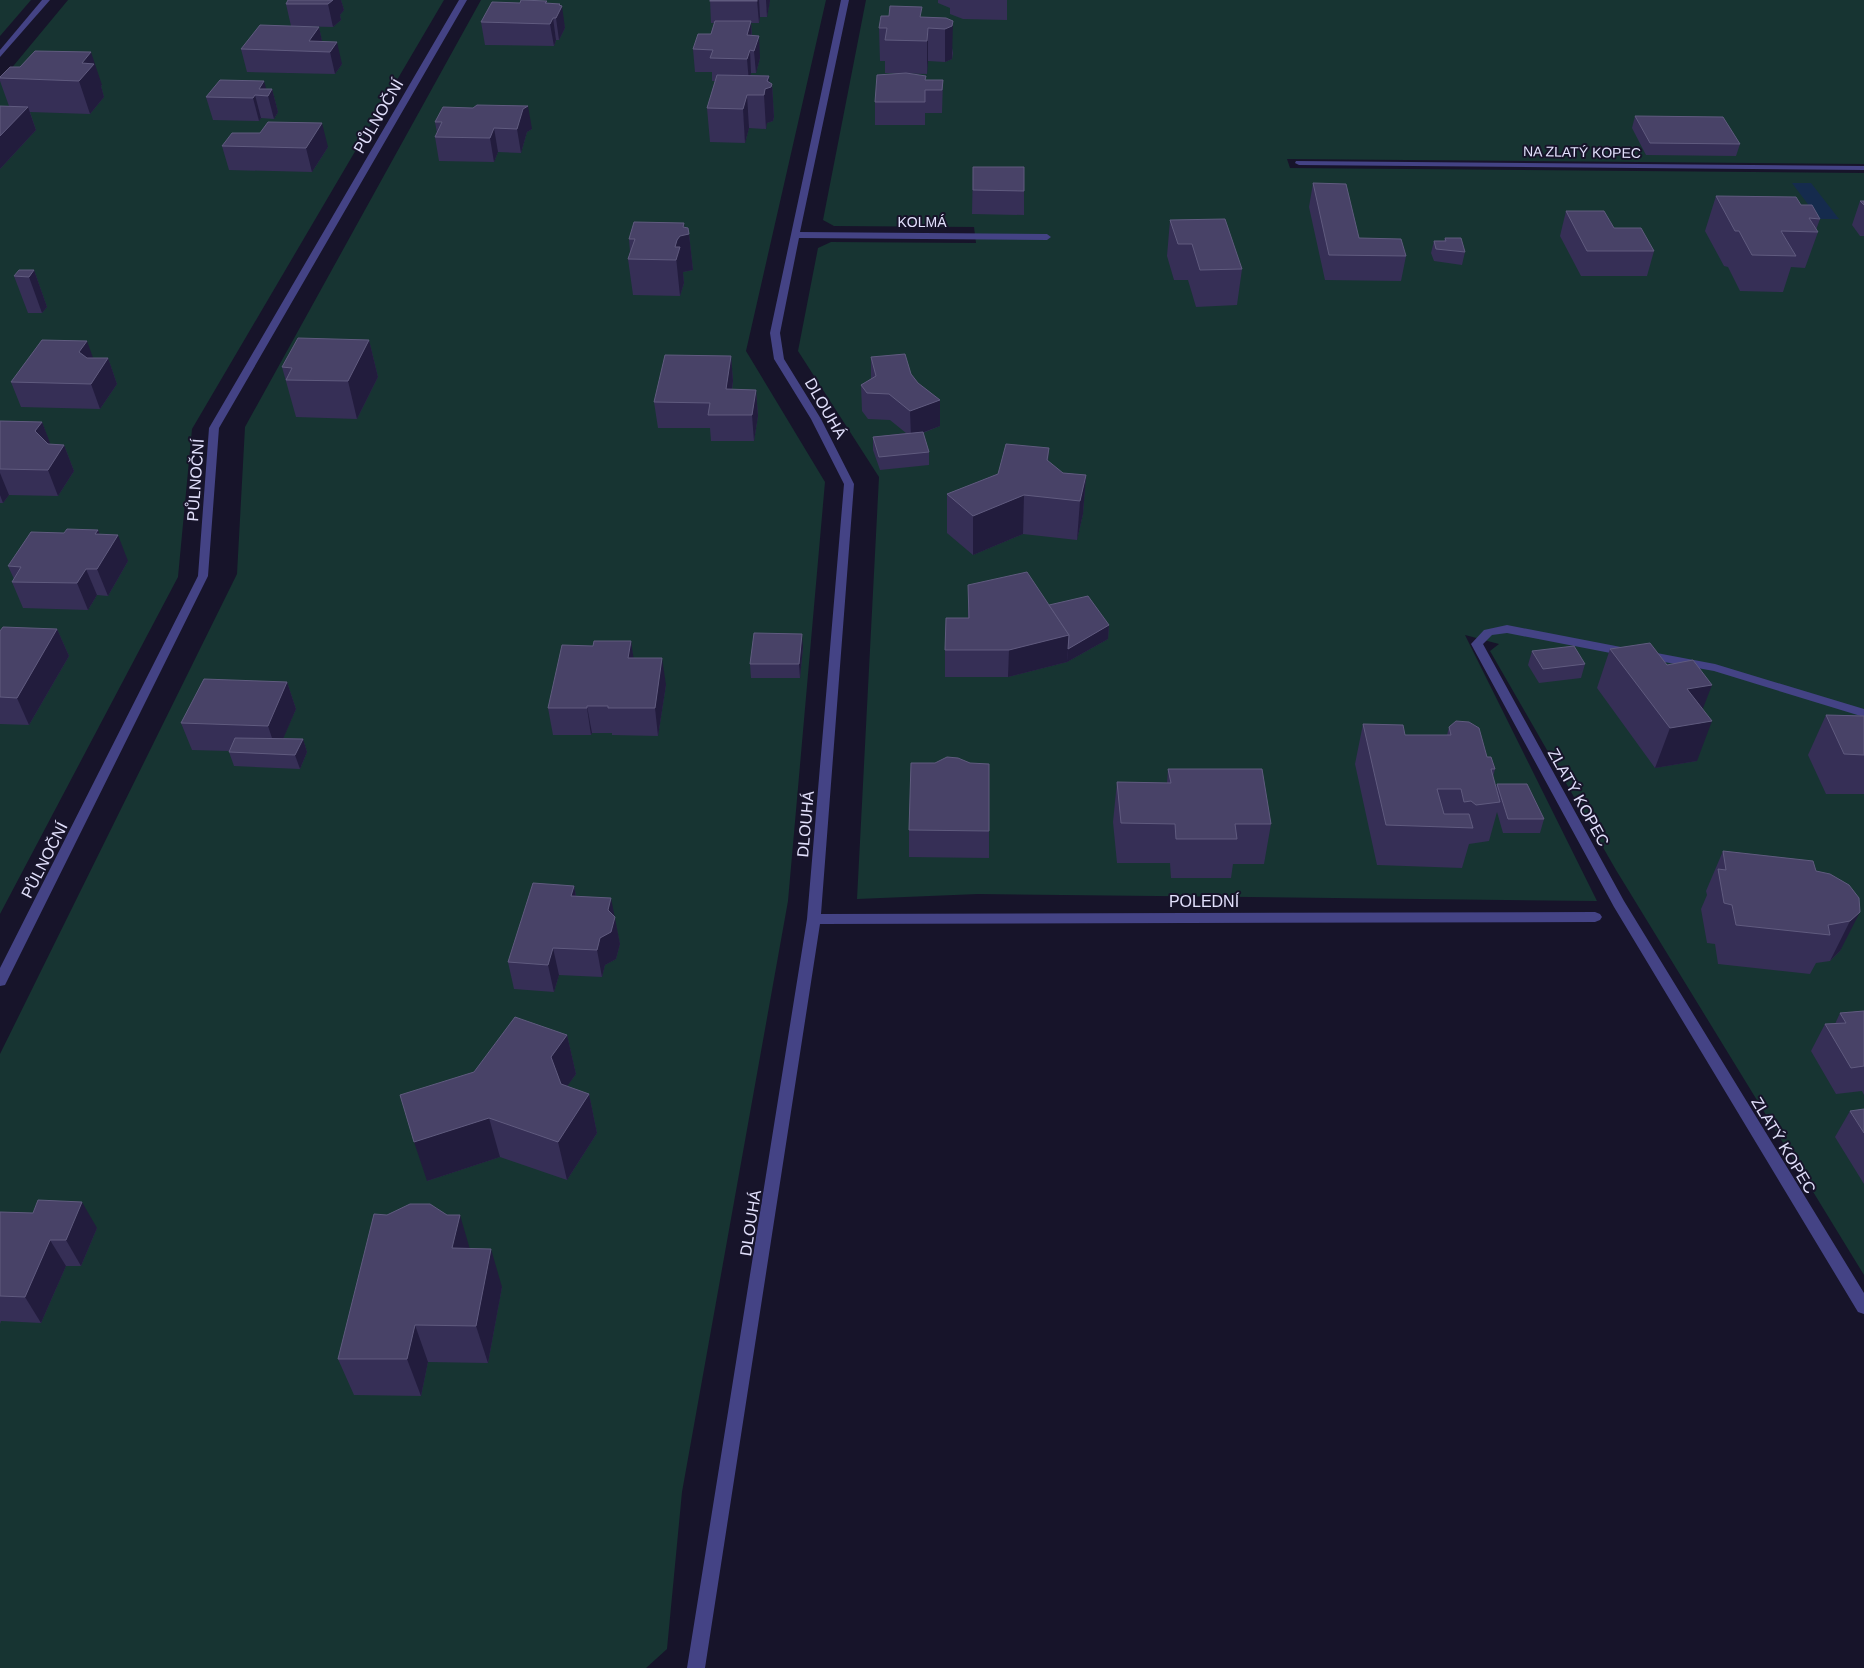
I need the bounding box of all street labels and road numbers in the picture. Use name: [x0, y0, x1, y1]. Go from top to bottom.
street label: PŮLNOČNÍ: [350, 75, 407, 156]
street label: NA ZLATÝ KOPEC: [1523, 143, 1641, 161]
street label: KOLMÁ: [897, 214, 947, 230]
street label: DLOUHÁ: [802, 375, 851, 442]
street label: PŮLNOČNÍ: [183, 438, 207, 522]
street label: ZLATÝ KOPEC: [1545, 745, 1613, 849]
street label: DLOUHÁ: [793, 790, 817, 858]
street label: PŮLNOČNÍ: [17, 819, 71, 901]
street label: POLEDNÍ: [1169, 892, 1240, 910]
street label: ZLATÝ KOPEC: [1748, 1094, 1820, 1196]
street label: DLOUHÁ: [736, 1188, 764, 1257]

